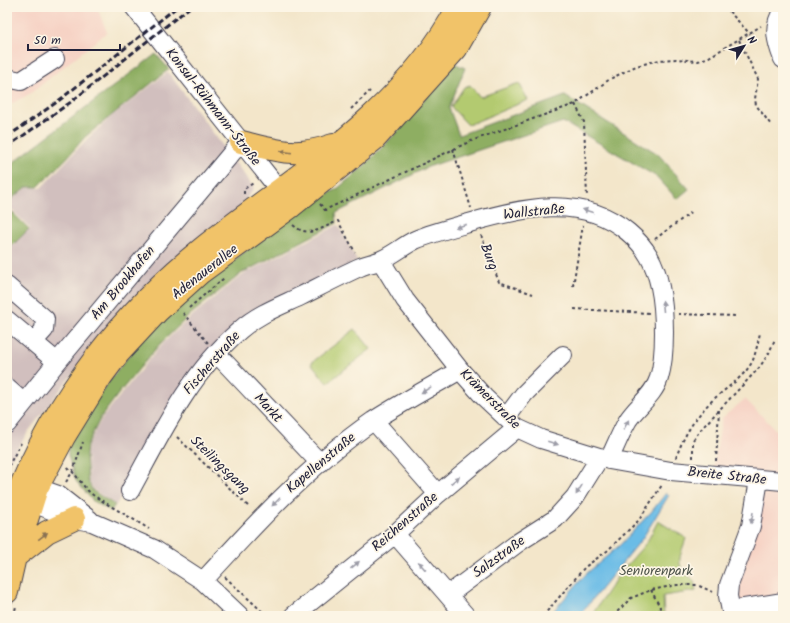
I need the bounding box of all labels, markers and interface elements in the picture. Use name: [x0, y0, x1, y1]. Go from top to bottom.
scale bar: [28, 26, 120, 52]
north arrow: [724, 26, 764, 66]
text: 50 m: [34, 31, 61, 50]
text: N: [742, 32, 760, 49]
street label: Konsul-Rühmann-Straße: [160, 43, 267, 171]
one-way arrow: [280, 149, 293, 155]
street label: Wallstraße: [502, 198, 566, 226]
one-way arrow: [582, 208, 594, 214]
one-way arrow: [455, 223, 467, 229]
street label: Adenauerallee: [167, 238, 244, 305]
street label: Burg: [474, 240, 504, 274]
street label: Am Brookhafen: [85, 241, 161, 325]
one-way arrow: [659, 300, 666, 312]
street label: Fischerstraße: [178, 326, 246, 400]
street label: Krämerstraße: [454, 363, 526, 435]
one-way arrow: [420, 386, 432, 393]
street label: Markt: [248, 388, 288, 428]
one-way arrow: [623, 419, 630, 431]
street label: Kapellenstraße: [281, 427, 361, 499]
street label: Steilingsgang: [185, 430, 255, 500]
one-way arrow: [547, 440, 559, 446]
street label: Breite Straße: [687, 461, 768, 491]
one-way arrow: [450, 475, 460, 484]
one-way arrow: [576, 484, 583, 496]
street label: Reichenstraße: [367, 486, 444, 557]
one-way arrow: [271, 497, 281, 507]
one-way arrow: [749, 512, 755, 524]
street label: Salzstraße: [468, 530, 531, 584]
one-way arrow: [38, 531, 49, 540]
park label: Seniorenpark: [619, 560, 693, 582]
one-way arrow: [350, 561, 361, 570]
one-way arrow: [418, 561, 427, 571]

